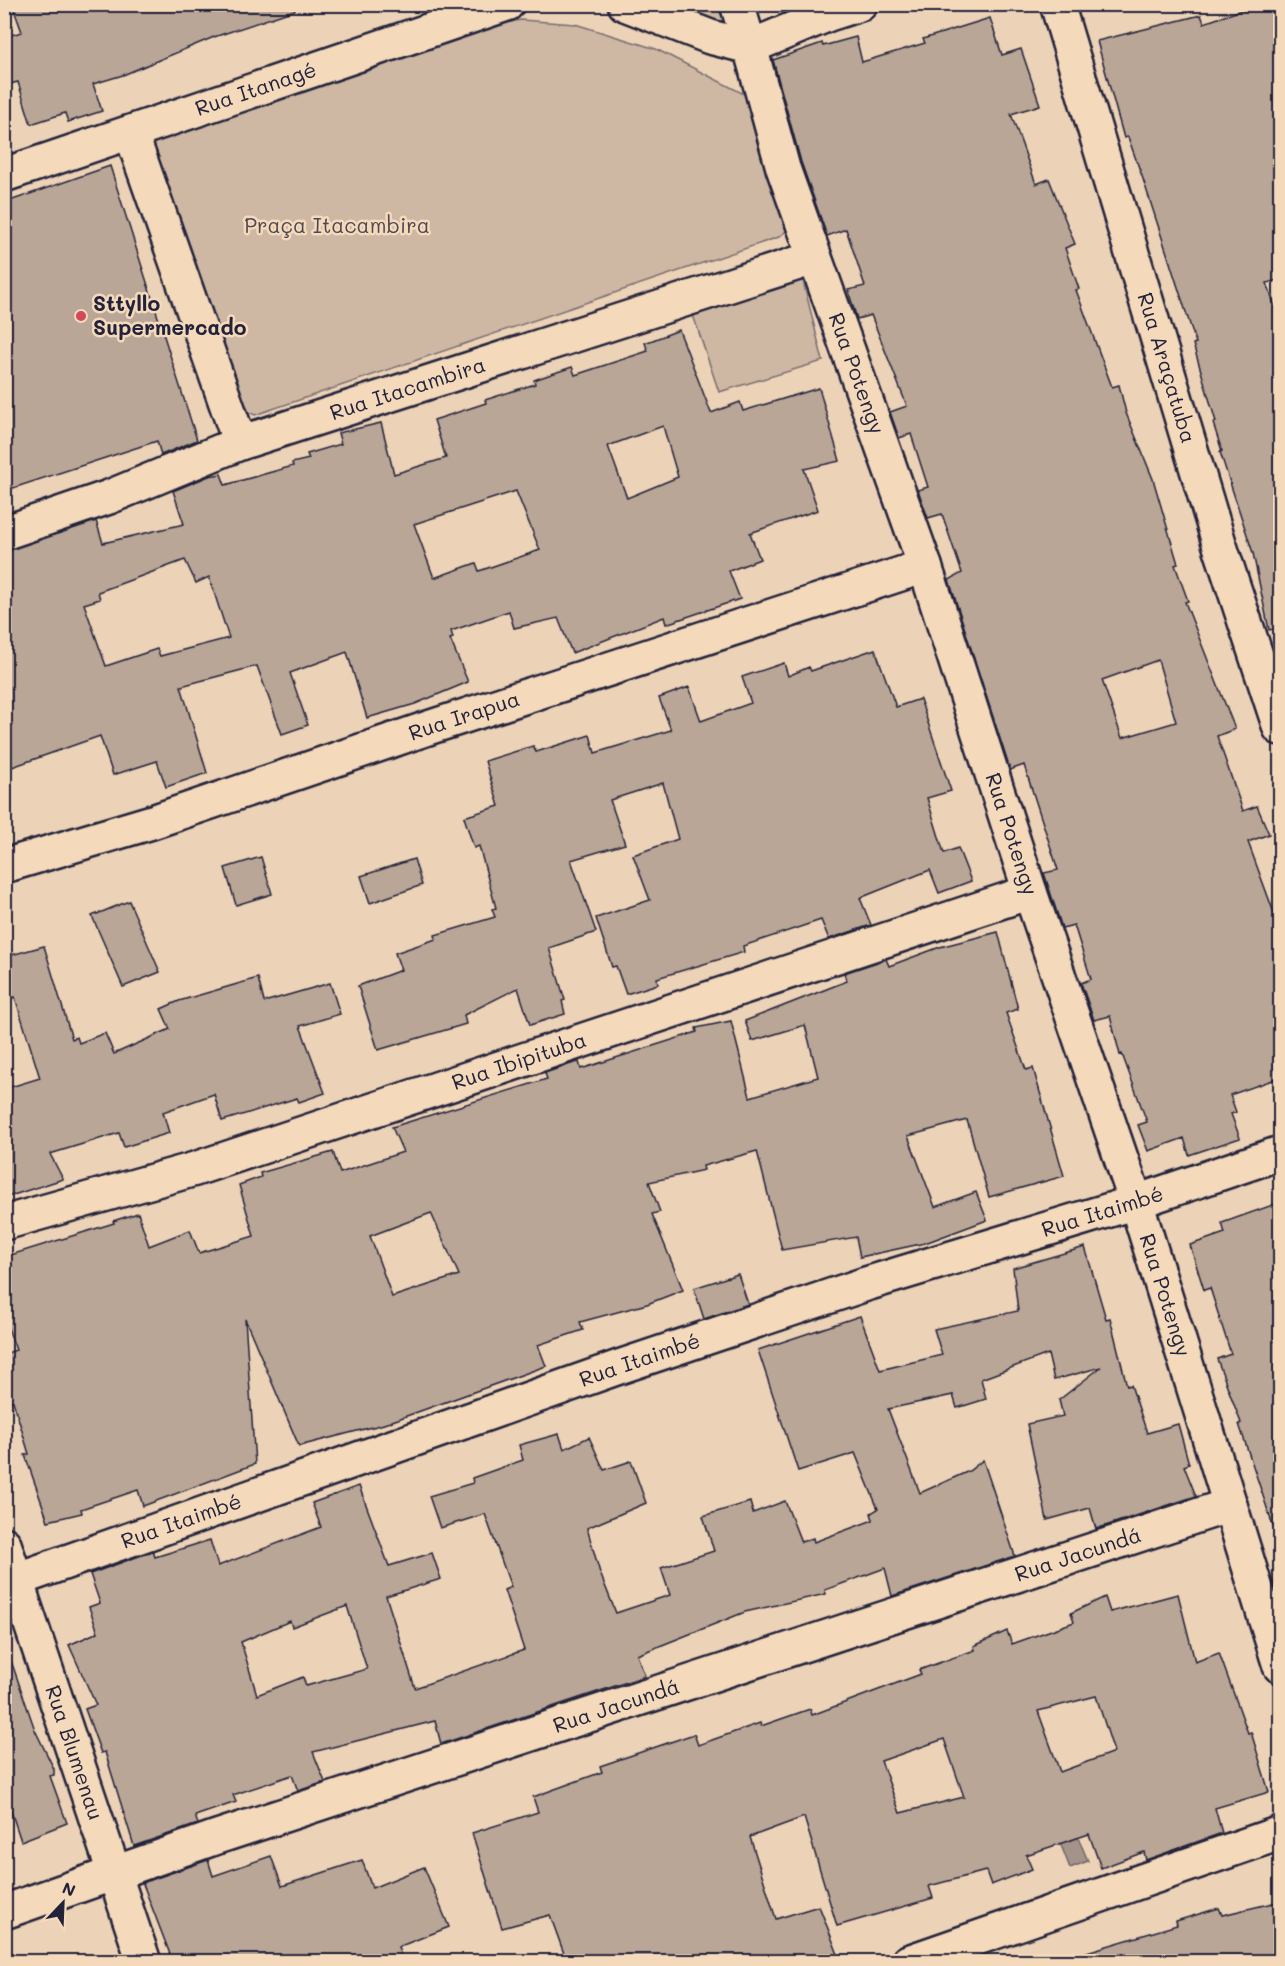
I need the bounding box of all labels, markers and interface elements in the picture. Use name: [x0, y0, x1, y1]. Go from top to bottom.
street label: Rua Itanagé: [191, 55, 319, 121]
park label: Praça Itacambira: [244, 211, 430, 238]
place label: Sttyllo Supermercado: [93, 289, 247, 340]
street label: Rua Araçatuba: [1133, 289, 1203, 446]
marker: Sttyllo Supermercado: [74, 309, 88, 323]
street label: Rua Potengy: [824, 309, 892, 437]
street label: Rua Itacambira: [326, 350, 489, 425]
street label: Rua Irapua: [405, 684, 523, 746]
street label: Rua Potengy: [980, 769, 1045, 898]
street label: Rua Ibipituba: [448, 1025, 590, 1095]
street label: Rua Itaimbé: [1038, 1179, 1166, 1242]
street label: Rua Potengy: [1135, 1230, 1198, 1359]
street label: Rua Itaimbé: [575, 1326, 703, 1392]
street label: Rua Itaimbé: [117, 1486, 245, 1554]
street label: Rua Jacundá: [1011, 1520, 1144, 1587]
street label: Rua Jacundá: [549, 1671, 682, 1738]
street label: Rua Blumenau: [40, 1681, 110, 1823]
north arrow: [33, 1873, 93, 1933]
text: N: [59, 1877, 79, 1901]

